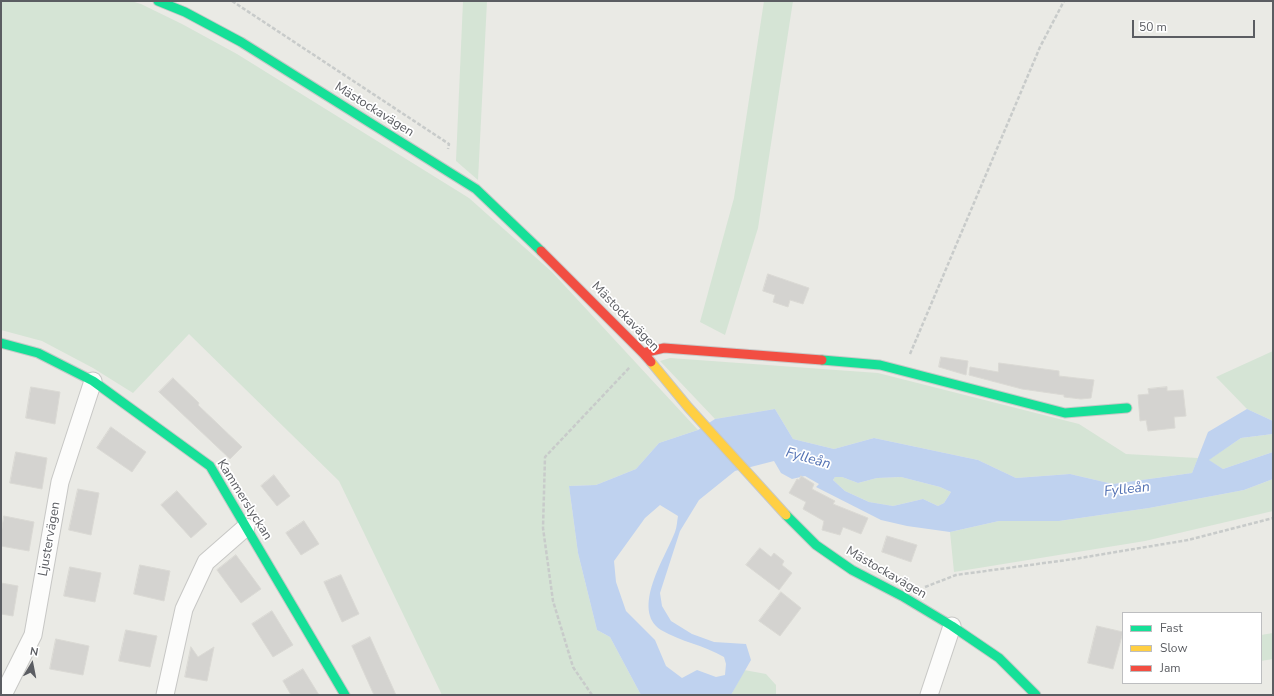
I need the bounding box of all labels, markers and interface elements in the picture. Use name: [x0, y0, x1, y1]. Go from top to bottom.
scale bar: [1134, 12, 1257, 38]
text: 50 m: [1139, 19, 1167, 35]
street label: Mästockavägen: [331, 79, 417, 141]
street label: Mästockavägen: [588, 279, 662, 355]
water label: Fylleån: [784, 445, 832, 473]
street label: Kammerslyckan: [213, 457, 275, 543]
water label: Fylleån: [1103, 479, 1151, 501]
street label: Ljustervägen: [36, 501, 64, 577]
street label: Mästockavägen: [843, 544, 929, 602]
legend: [1122, 612, 1262, 684]
text: Fast: [1160, 620, 1183, 636]
text: Slow: [1160, 640, 1188, 656]
north arrow: [12, 644, 52, 684]
text: N: [29, 644, 40, 660]
text: Jam: [1160, 660, 1181, 676]

